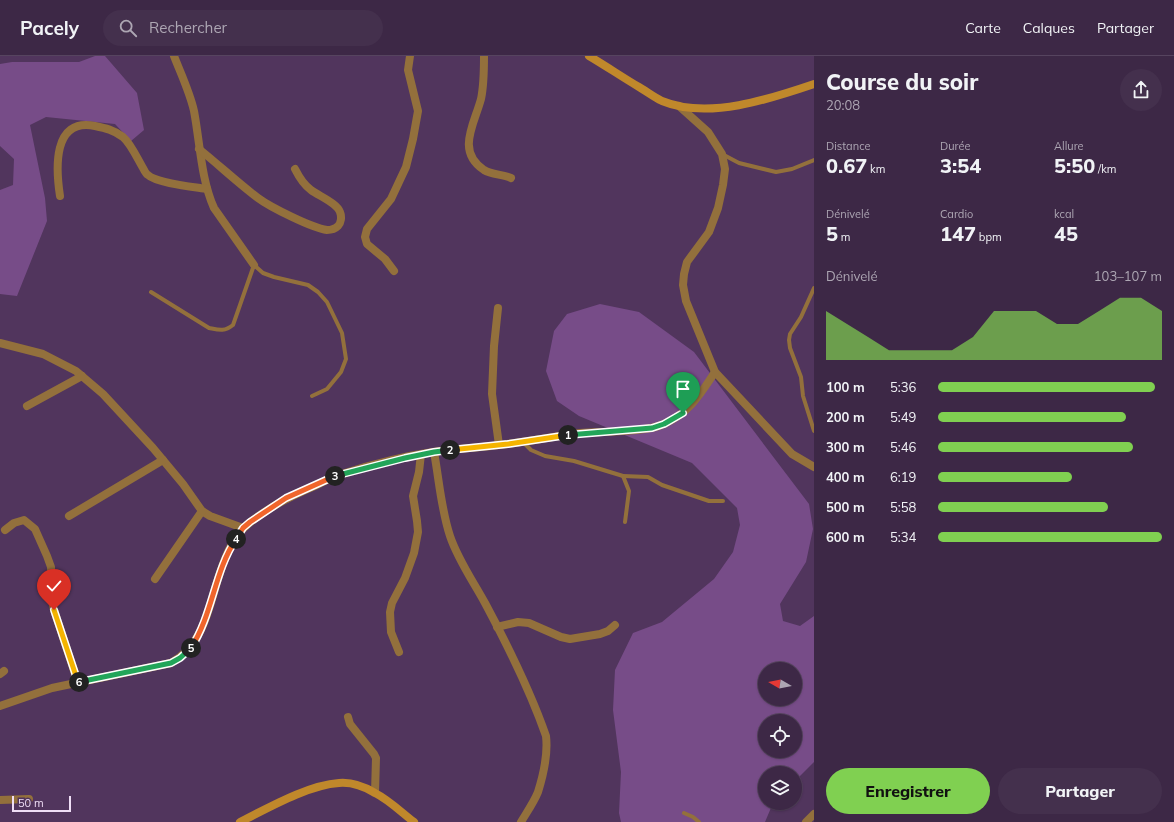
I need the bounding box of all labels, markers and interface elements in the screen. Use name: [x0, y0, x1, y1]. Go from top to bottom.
search box: [103, 10, 383, 46]
text: Pacely: [20, 16, 79, 40]
icon: search: [117, 17, 139, 39]
text: Rechercher: [149, 18, 227, 37]
text: Carte: [965, 19, 1001, 37]
text: Calques: [1023, 19, 1075, 37]
text: Partager: [1097, 19, 1154, 37]
text: Course du soir: [826, 68, 978, 96]
button: share: [1120, 69, 1162, 111]
text: 20:08: [826, 97, 860, 113]
text: Distance: [826, 139, 870, 153]
text: Durée: [940, 139, 970, 153]
text: Allure: [1054, 139, 1084, 153]
text: 0.67: [826, 153, 867, 178]
text: 3:54: [940, 153, 981, 178]
text: 5:50: [1054, 153, 1095, 178]
text: km: [867, 162, 885, 176]
text: /km: [1095, 162, 1117, 176]
text: Dénivelé: [826, 207, 870, 221]
text: Cardio: [940, 207, 973, 221]
text: kcal: [1054, 207, 1074, 221]
text: 5: [826, 221, 838, 246]
text: 147: [940, 221, 976, 246]
text: 45: [1054, 221, 1078, 246]
text: m: [838, 230, 851, 244]
text: bpm: [976, 230, 1002, 244]
text: Dénivelé: [826, 268, 878, 284]
text: 103–107 m: [1094, 268, 1162, 284]
pin: [666, 372, 700, 413]
icon: arrive: [672, 378, 694, 400]
text: 100 m: [826, 379, 865, 395]
text: 5:36: [890, 379, 916, 395]
text: 200 m: [826, 409, 865, 425]
text: 5:49: [890, 409, 916, 425]
pin: 1: [558, 425, 578, 445]
text: 1: [565, 428, 571, 442]
text: 300 m: [826, 439, 865, 455]
text: 5:46: [890, 439, 916, 455]
pin: 2: [440, 440, 460, 460]
text: 2: [447, 443, 453, 457]
pin: 3: [325, 466, 345, 486]
text: 3: [332, 469, 338, 483]
text: 400 m: [826, 469, 865, 485]
text: 6:19: [890, 469, 916, 485]
text: 500 m: [826, 499, 865, 515]
text: 5:58: [890, 499, 916, 515]
pin: 4: [226, 529, 246, 549]
text: 600 m: [826, 529, 865, 545]
text: 5:34: [890, 529, 916, 545]
text: 4: [233, 532, 239, 546]
pin: [37, 569, 71, 610]
icon: check: [43, 575, 65, 597]
pin: 5: [181, 638, 201, 658]
text: 5: [188, 641, 194, 655]
north arrow: [758, 662, 802, 706]
map controls: [758, 662, 802, 810]
pin: 6: [69, 672, 89, 692]
text: 6: [76, 675, 82, 689]
button: locate: [758, 714, 802, 758]
button: layers: [758, 766, 802, 810]
button: Enregistrer: [826, 768, 990, 814]
button: Partager: [998, 768, 1162, 814]
scale bar: [12, 794, 71, 813]
text: 50 m: [18, 796, 44, 810]

